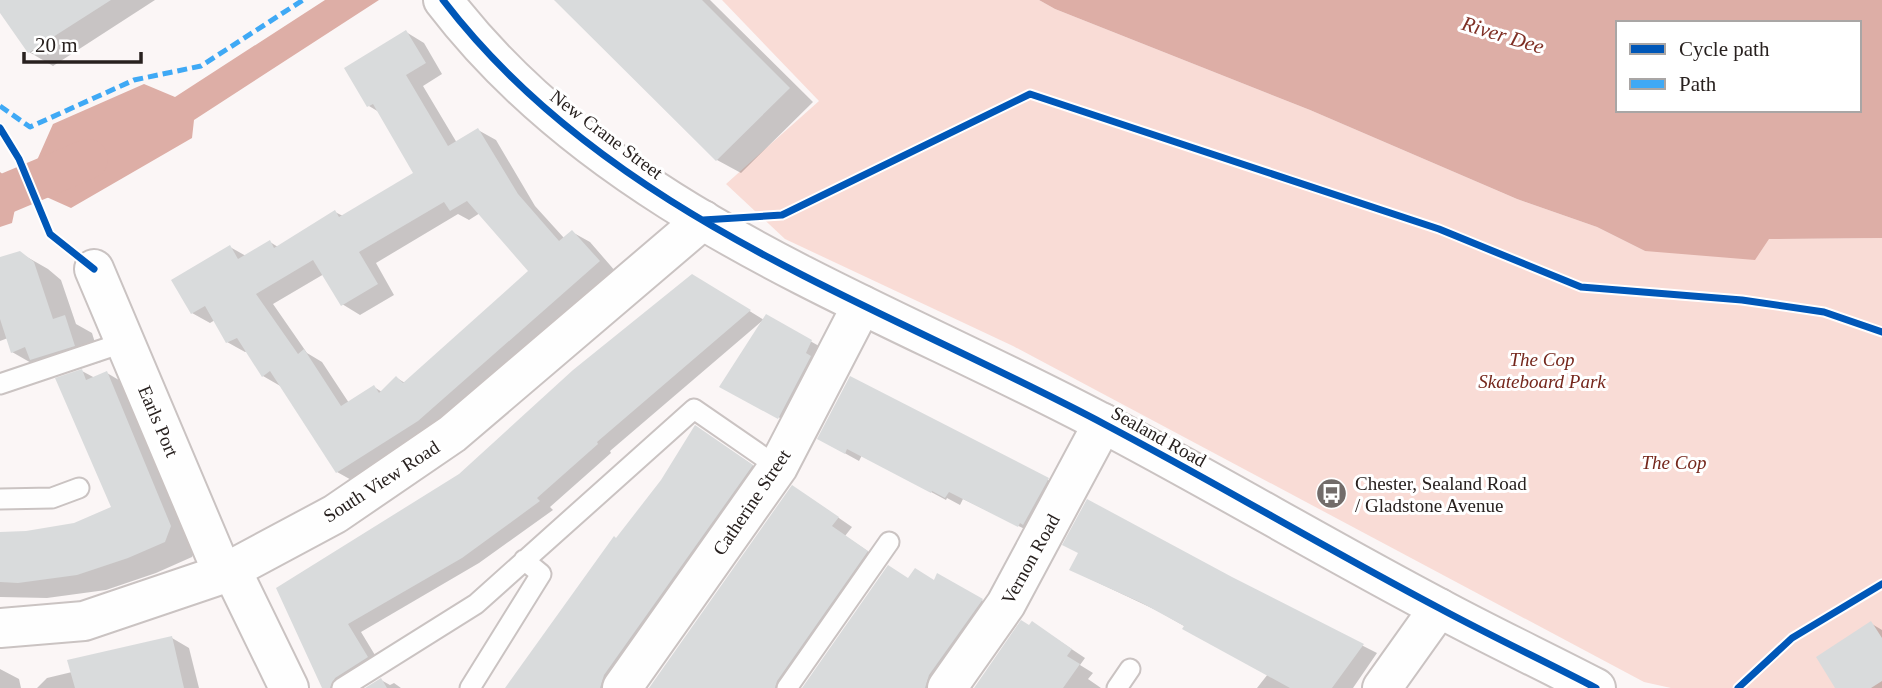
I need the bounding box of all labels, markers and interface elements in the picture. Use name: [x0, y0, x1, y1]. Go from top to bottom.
water label: River Dee: [1458, 11, 1547, 59]
scale bar: [24, 21, 142, 65]
legend: [1616, 21, 1861, 112]
text: 20 m: [35, 33, 78, 57]
text: Cycle path: [1679, 37, 1770, 61]
text: Path: [1679, 72, 1717, 96]
street label: New Crane Street: [546, 85, 668, 184]
park label: The Cop Skateboard Park: [1478, 349, 1606, 392]
street label: Earls Port: [134, 382, 183, 461]
street label: Sealand Road: [1108, 402, 1210, 471]
street label: South View Road: [320, 436, 443, 527]
street label: Catherine Street: [708, 445, 795, 559]
park label: The Cop: [1642, 452, 1706, 473]
place label: Chester, Sealand Road / Gladstone Avenue: [1355, 473, 1527, 516]
bus stop icon: Chester, Sealand Road / Gladstone Avenue: [1315, 477, 1349, 511]
street label: Vernon Road: [997, 510, 1064, 608]

